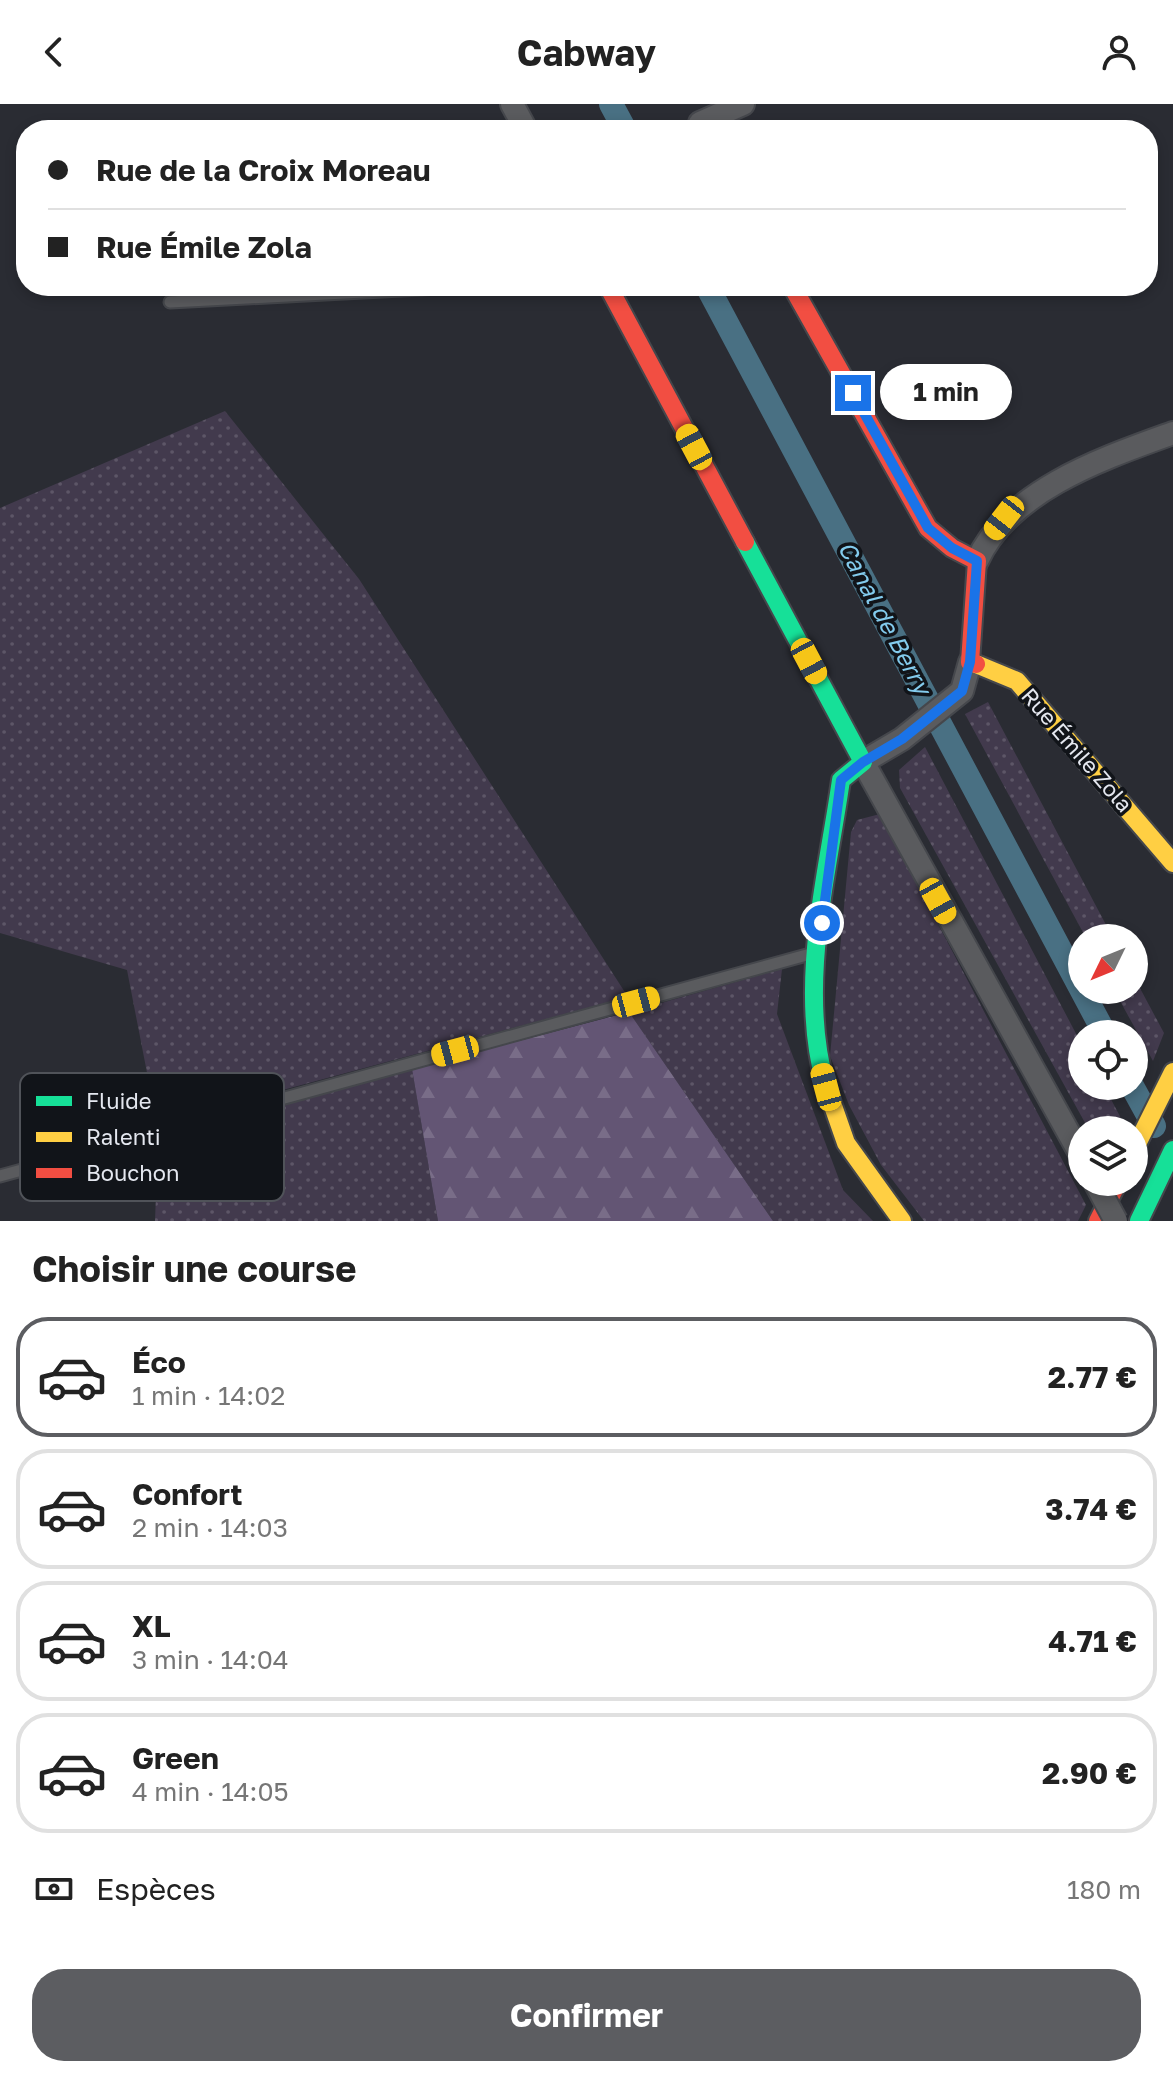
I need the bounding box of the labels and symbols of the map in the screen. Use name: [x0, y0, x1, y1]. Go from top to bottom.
callout: 1 min: [881, 365, 1013, 421]
route end: [835, 375, 871, 411]
car: [672, 420, 716, 474]
car: [980, 492, 1028, 544]
water label: Canal de Berry: [832, 536, 940, 703]
car: [787, 634, 831, 688]
street label: Rue Émile Zola: [1016, 682, 1139, 817]
car: [916, 874, 960, 928]
route start: [804, 905, 840, 941]
north arrow: [1068, 924, 1148, 1004]
car: [610, 984, 662, 1020]
car: [429, 1033, 481, 1069]
car: [808, 1061, 844, 1113]
legend: [20, 1073, 284, 1201]
text: Fluide: [86, 1087, 152, 1114]
text: Ralenti: [86, 1123, 161, 1150]
text: Bouchon: [86, 1159, 180, 1186]

